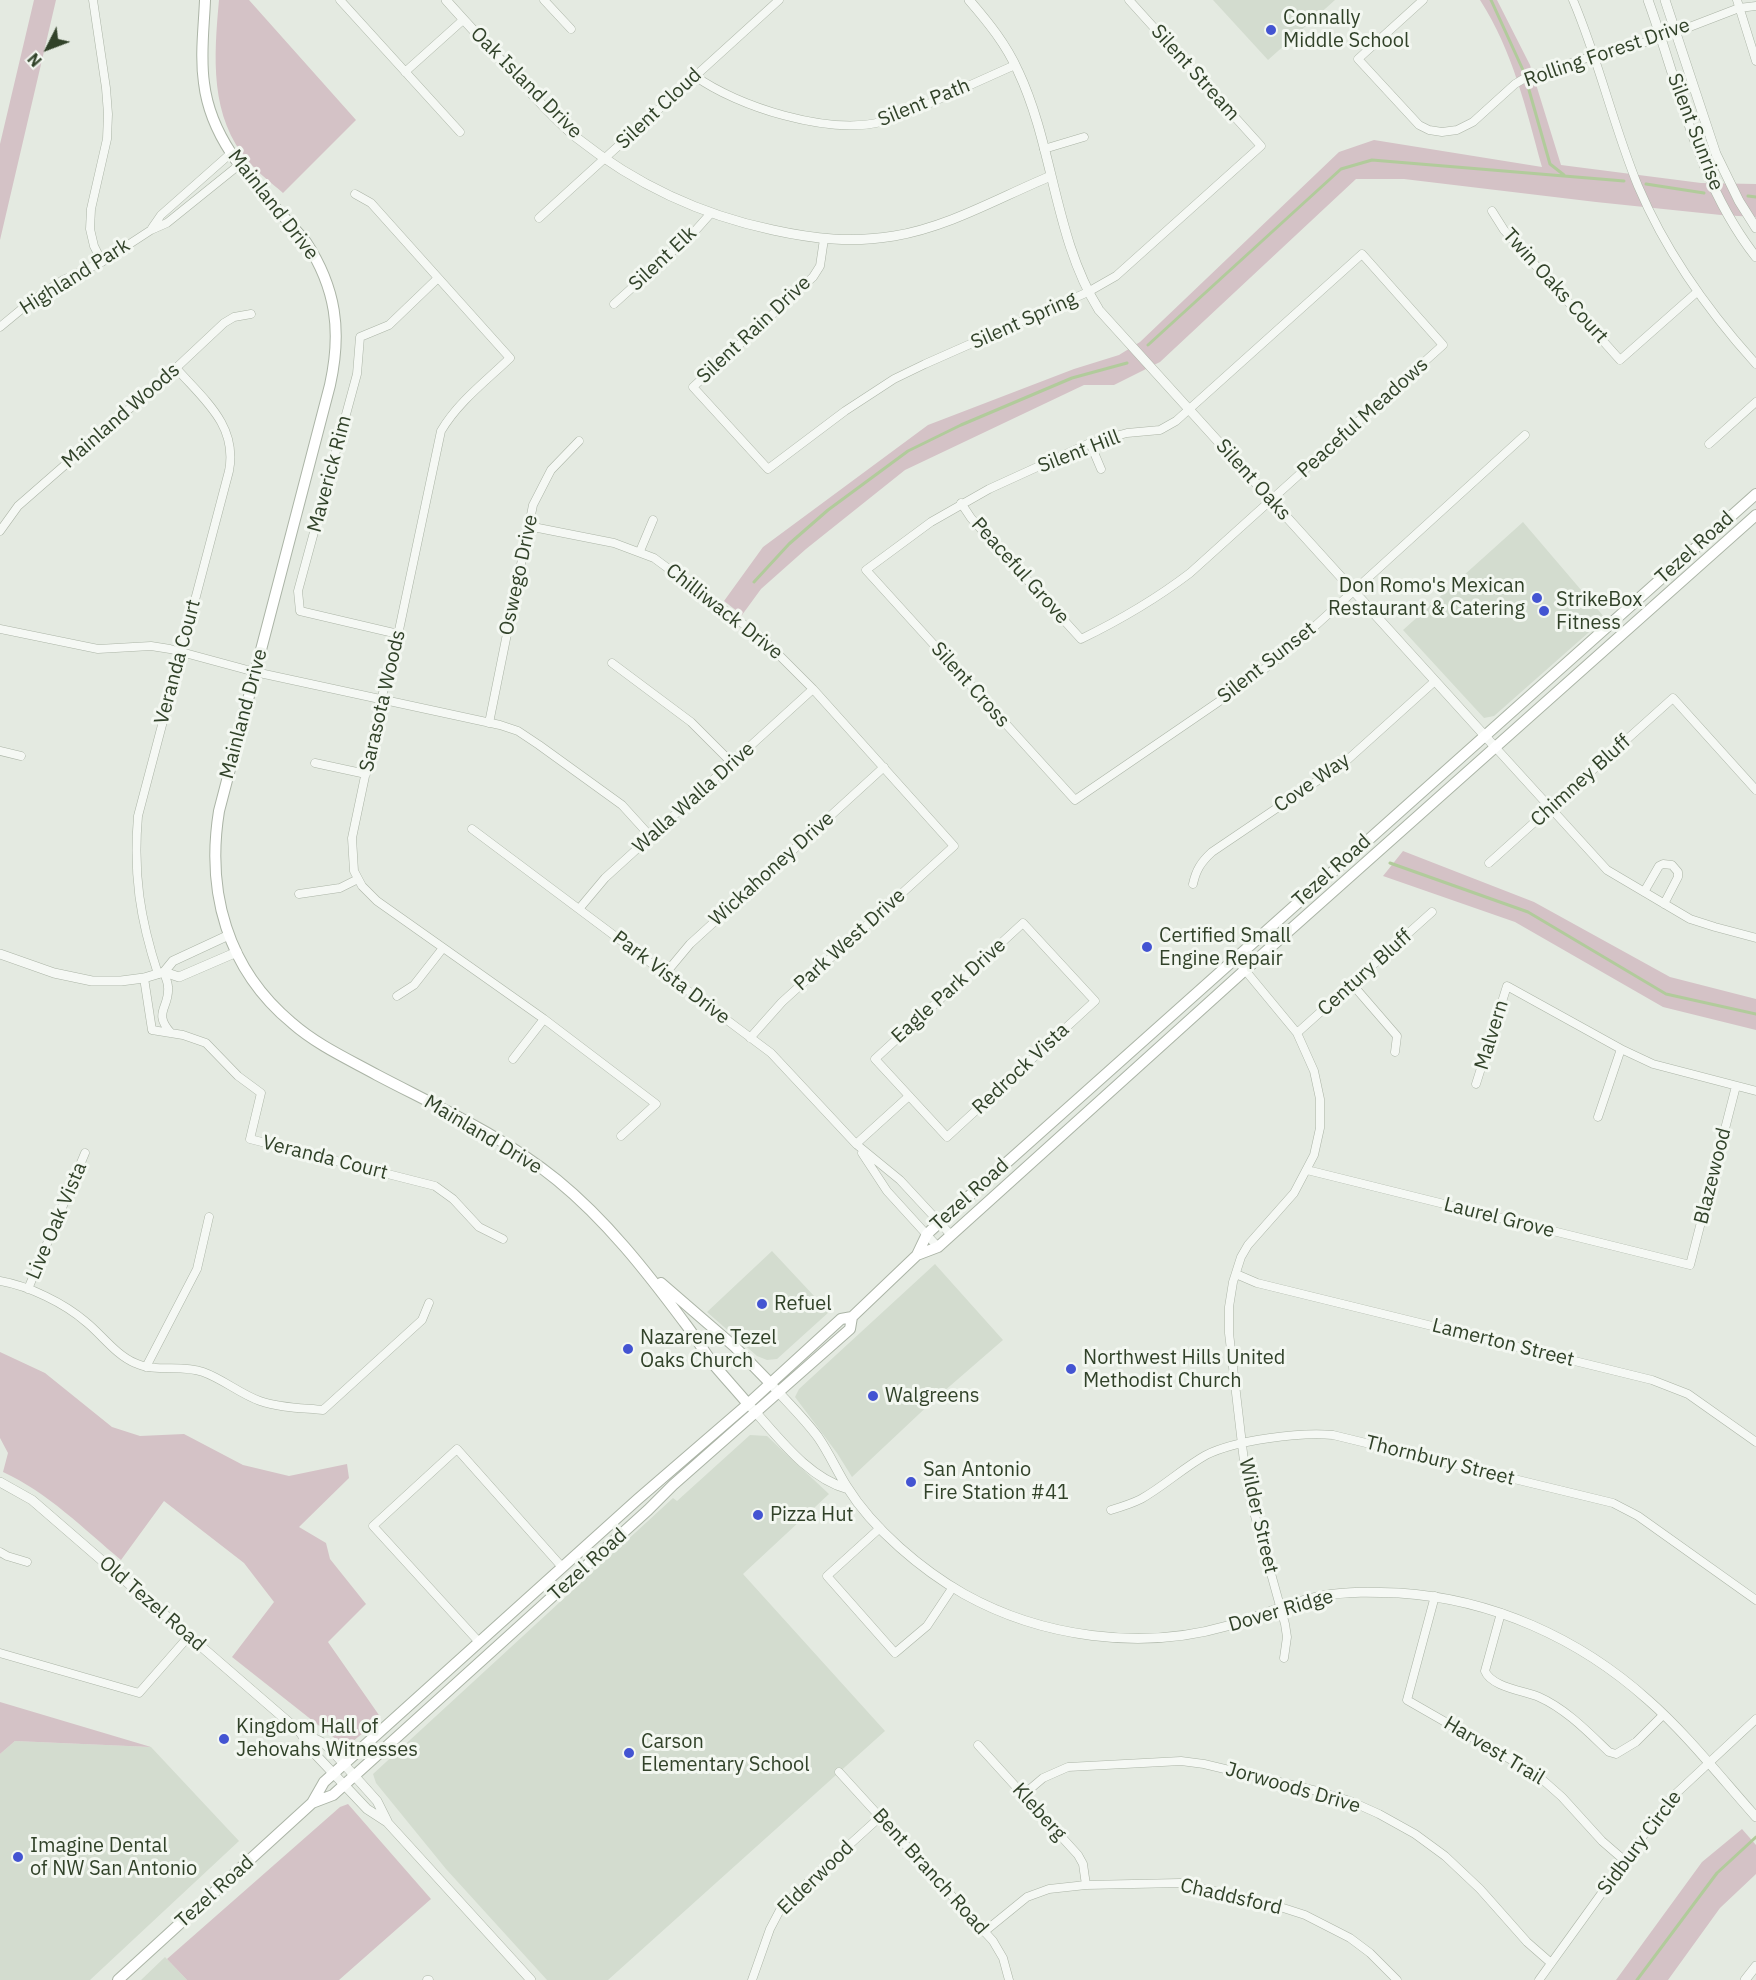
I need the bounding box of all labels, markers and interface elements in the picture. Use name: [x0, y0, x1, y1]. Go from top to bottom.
place label: Connally Middle School: [1283, 6, 1409, 53]
street label: Rolling Forest Drive: [1521, 13, 1693, 93]
north arrow: [18, 18, 78, 78]
street label: Silent Stream: [1146, 20, 1244, 126]
street label: Oak Island Drive: [465, 22, 587, 144]
marker: Connally Middle School: [1264, 23, 1278, 37]
text: N: [23, 49, 46, 71]
street label: Silent Cloud: [611, 63, 707, 155]
street label: Silent Sunrise: [1662, 70, 1728, 194]
street label: Silent Path: [874, 74, 974, 132]
street label: Mainland Drive: [222, 145, 324, 265]
street label: Silent Elk: [624, 222, 702, 296]
street label: Twin Oaks Court: [1497, 224, 1613, 348]
street label: Highland Park: [15, 234, 135, 320]
street label: Silent Rain Drive: [692, 271, 816, 389]
street label: Silent Spring: [967, 287, 1081, 355]
street label: Peaceful Meadows: [1293, 353, 1433, 483]
street label: Mainland Woods: [57, 358, 185, 474]
street label: Maverick Rim: [303, 413, 357, 535]
street label: Silent Hill: [1035, 425, 1123, 479]
street label: Silent Oaks: [1210, 434, 1296, 526]
street label: Tezel Road: [1651, 507, 1739, 589]
street label: Oswego Drive: [495, 512, 543, 638]
street label: Peaceful Grove: [966, 513, 1074, 629]
street label: Chilliwack Drive: [661, 559, 787, 665]
place label: Don Romo's Mexican Restaurant & Catering: [1328, 574, 1525, 621]
place label: StrikeBox Fitness: [1556, 588, 1642, 635]
marker: Don Romo's Mexican Restaurant & Catering: [1530, 591, 1544, 605]
street label: Veranda Court: [150, 597, 206, 727]
marker: StrikeBox Fitness: [1537, 604, 1551, 618]
street label: Silent Sunset: [1213, 617, 1321, 709]
street label: Sarasota Woods: [355, 628, 411, 774]
street label: Silent Cross: [925, 637, 1015, 733]
street label: Mainland Drive: [215, 646, 273, 782]
street label: Chimney Bluff: [1526, 730, 1636, 832]
street label: Walla Walla Drive: [628, 737, 760, 859]
street label: Cove Way: [1269, 748, 1355, 818]
street label: Wickahoney Drive: [705, 807, 839, 931]
street label: Tezel Road: [1288, 830, 1376, 912]
street label: Park West Drive: [789, 884, 911, 996]
place label: Certified Small Engine Repair: [1159, 924, 1291, 971]
street label: Century Bluff: [1313, 925, 1417, 1021]
street label: Park Vista Drive: [608, 926, 734, 1030]
street label: Eagle Park Drive: [887, 933, 1011, 1049]
marker: Certified Small Engine Repair: [1140, 940, 1154, 954]
street label: Malvern: [1470, 997, 1514, 1073]
street label: Redrock Vista: [968, 1018, 1074, 1120]
street label: Mainland Drive: [420, 1090, 546, 1180]
street label: Blazewood: [1689, 1125, 1737, 1227]
street label: Veranda Court: [260, 1131, 390, 1185]
street label: Tezel Road: [926, 1154, 1014, 1236]
street label: Live Oak Vista: [22, 1159, 92, 1283]
street label: Laurel Grove: [1441, 1193, 1557, 1243]
place label: Refuel: [774, 1292, 832, 1316]
marker: Refuel: [755, 1297, 769, 1311]
street label: Lamerton Street: [1429, 1314, 1577, 1372]
place label: Nazarene Tezel Oaks Church: [640, 1326, 777, 1373]
marker: Nazarene Tezel Oaks Church: [621, 1342, 635, 1356]
place label: Northwest Hills United Methodist Church: [1083, 1346, 1285, 1393]
marker: Northwest Hills United Methodist Church: [1064, 1362, 1078, 1376]
place label: Walgreens: [885, 1384, 980, 1408]
marker: Walgreens: [866, 1389, 880, 1403]
street label: Thornbury Street: [1363, 1431, 1517, 1491]
street label: Wilder Street: [1233, 1456, 1283, 1576]
place label: San Antonio Fire Station #41: [923, 1458, 1069, 1505]
marker: San Antonio Fire Station #41: [904, 1475, 918, 1489]
place label: Pizza Hut: [770, 1503, 854, 1527]
marker: Pizza Hut: [751, 1508, 765, 1522]
street label: Tezel Road: [544, 1524, 632, 1606]
street label: Old Tezel Road: [94, 1551, 210, 1657]
street label: Dover Ridge: [1226, 1585, 1336, 1637]
street label: Harvest Trail: [1439, 1712, 1549, 1790]
place label: Kingdom Hall of Jehovahs Witnesses: [236, 1715, 418, 1762]
place label: Carson Elementary School: [641, 1730, 810, 1777]
marker: Kingdom Hall of Jehovahs Witnesses: [217, 1732, 231, 1746]
marker: Carson Elementary School: [622, 1746, 636, 1760]
street label: Jorwoods Drive: [1223, 1757, 1363, 1819]
street label: Kleberg: [1007, 1778, 1071, 1846]
street label: Sidbury Circle: [1593, 1786, 1687, 1900]
street label: Bent Branch Road: [867, 1804, 993, 1940]
place label: Imagine Dental of NW San Antonio: [30, 1834, 197, 1881]
street label: Elderwood: [773, 1836, 859, 1920]
marker: Imagine Dental of NW San Antonio: [11, 1850, 25, 1864]
street label: Tezel Road: [171, 1851, 259, 1933]
street label: Chaddsford: [1178, 1874, 1284, 1920]

